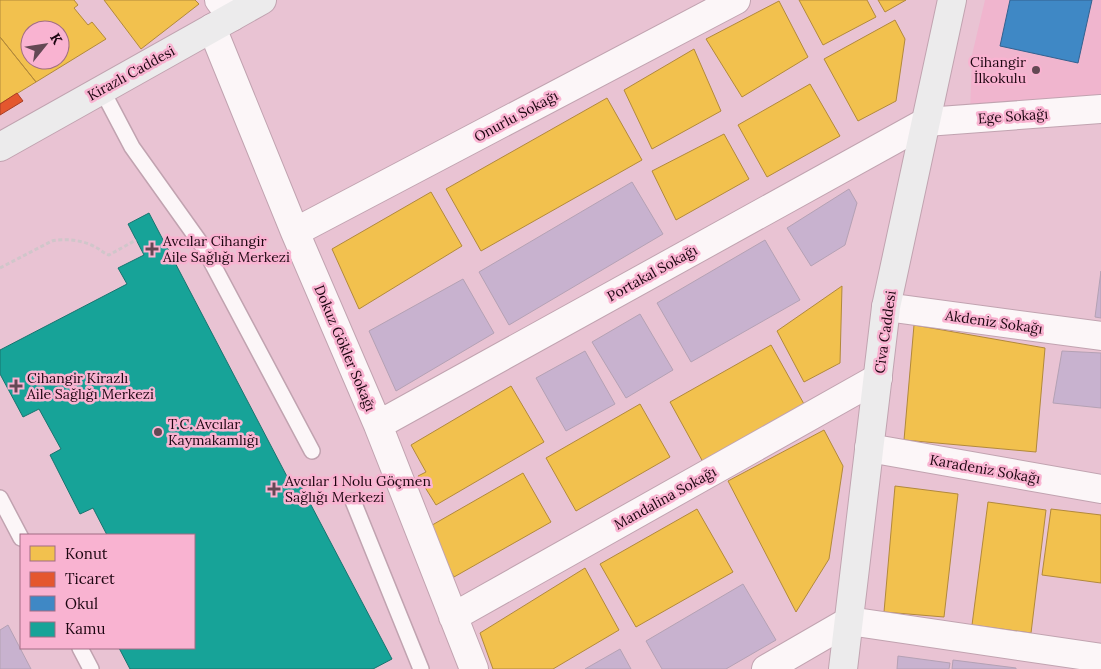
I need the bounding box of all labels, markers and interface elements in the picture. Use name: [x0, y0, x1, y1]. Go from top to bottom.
north arrow: [20, 20, 70, 70]
text: K: [46, 30, 67, 47]
street label: Kirazlı Caddesi: [84, 42, 178, 104]
place label: Cihangir İlkokulu: [970, 53, 1026, 87]
marker: Cihangir İlkokulu: [1030, 64, 1042, 76]
street label: Onurlu Sokağı: [471, 86, 561, 146]
street label: Ege Sokağı: [977, 105, 1049, 127]
place label: Avcılar Cihangir Aile Sağlığı Merkezi: [162, 232, 290, 266]
street label: Portakal Sokağı: [604, 241, 700, 305]
marker: Avcılar Cihangir Aile Sağlığı Merkezi: [145, 242, 159, 256]
street label: Dokuz Gökler Sokağı: [310, 282, 380, 414]
street label: Civa Caddesi: [870, 289, 900, 375]
street label: Akdeniz Sokağı: [943, 306, 1044, 338]
place label: Cihangir Kirazlı Aile Sağlığı Merkezi: [26, 369, 154, 403]
marker: Cihangir Kirazlı Aile Sağlığı Merkezi: [9, 379, 23, 393]
place label: T.C. Avcılar Kaymakamlığı: [168, 415, 259, 449]
marker: T.C. Avcılar Kaymakamlığı: [152, 426, 164, 438]
street label: Karadeniz Sokağı: [928, 450, 1042, 488]
street label: Mandalina Sokağı: [611, 462, 719, 534]
place label: Avcılar 1 Nolu Göçmen Sağlığı Merkezi: [284, 472, 431, 506]
marker: Avcılar 1 Nolu Göçmen Sağlığı Merkezi: [267, 482, 281, 496]
legend: [20, 534, 195, 649]
text: Konut: [65, 544, 108, 563]
text: Ticaret: [65, 569, 115, 588]
text: Okul: [65, 594, 98, 613]
text: Kamu: [65, 619, 105, 638]

